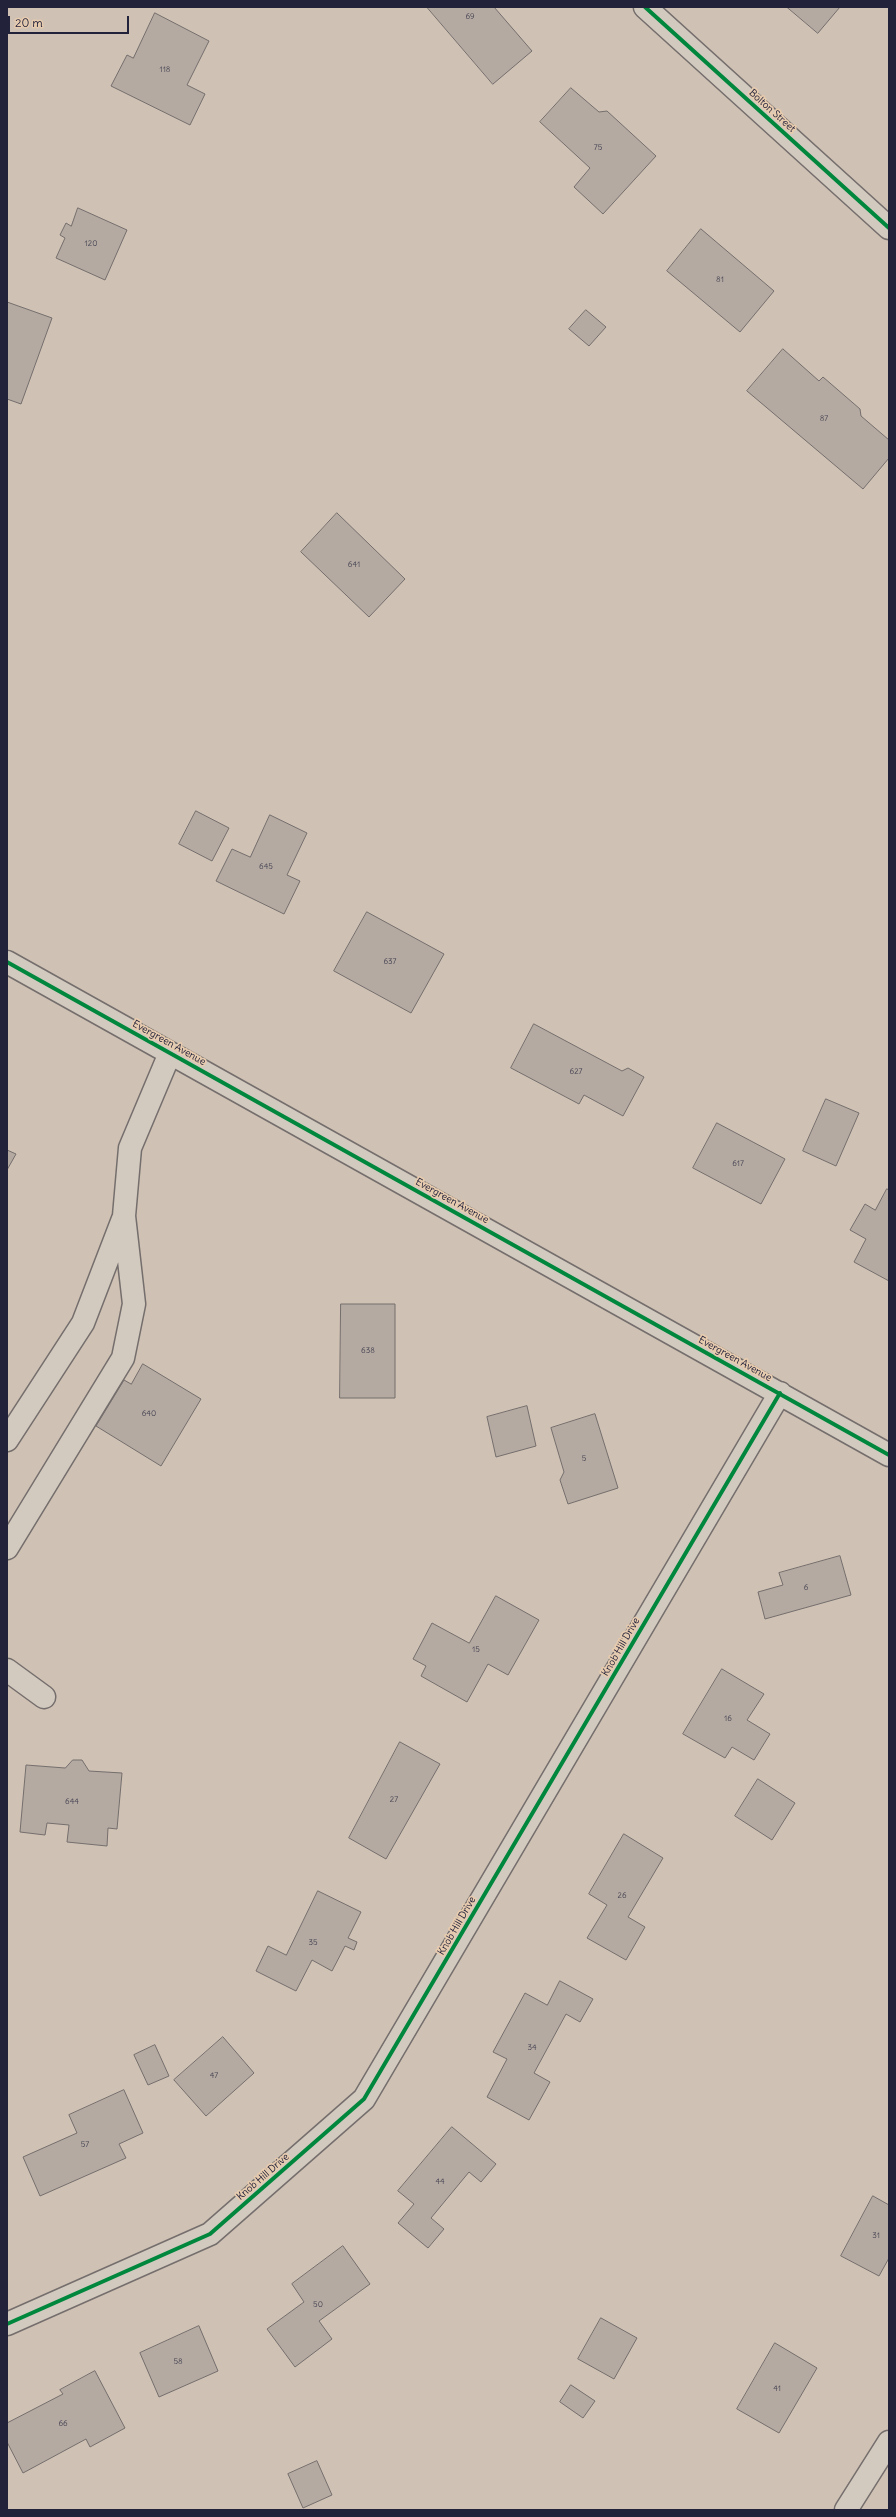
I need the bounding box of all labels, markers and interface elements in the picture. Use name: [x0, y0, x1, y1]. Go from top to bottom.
scale bar: [10, 8, 131, 34]
house number: 69: [465, 12, 475, 22]
text: 20 m: [15, 15, 43, 30]
house number: 118: [160, 65, 170, 75]
street label: Bolton Street: [746, 87, 798, 135]
house number: 75: [594, 143, 602, 153]
house number: 120: [85, 239, 97, 249]
house number: 81: [716, 275, 724, 285]
house number: 87: [820, 414, 828, 424]
house number: 641: [348, 560, 360, 570]
house number: 645: [259, 862, 273, 872]
house number: 637: [383, 957, 397, 967]
street label: Evergreen Avenue: [130, 1018, 208, 1068]
house number: 627: [570, 1067, 582, 1077]
house number: 617: [732, 1159, 744, 1169]
street label: Evergreen Avenue: [413, 1176, 491, 1226]
street label: Evergreen Avenue: [696, 1334, 774, 1384]
house number: 638: [361, 1346, 375, 1356]
house number: 640: [142, 1409, 156, 1419]
house number: 5: [582, 1454, 586, 1464]
house number: 6: [804, 1583, 808, 1593]
street label: Knob Hill Drive: [599, 1616, 643, 1678]
house number: 15: [472, 1645, 480, 1655]
house number: 16: [724, 1714, 732, 1724]
house number: 27: [390, 1795, 398, 1805]
house number: 644: [65, 1797, 79, 1807]
house number: 26: [618, 1891, 626, 1901]
street label: Knob Hill Drive: [435, 1895, 479, 1957]
house number: 35: [308, 1938, 318, 1948]
house number: 34: [527, 2043, 537, 2053]
house number: 47: [210, 2071, 218, 2081]
house number: 57: [81, 2140, 89, 2150]
street label: Knob Hill Drive: [234, 2151, 292, 2203]
house number: 44: [435, 2177, 445, 2187]
house number: 31: [872, 2231, 880, 2241]
house number: 50: [313, 2300, 323, 2310]
house number: 58: [173, 2357, 183, 2367]
house number: 41: [773, 2384, 781, 2394]
house number: 66: [58, 2419, 68, 2429]

